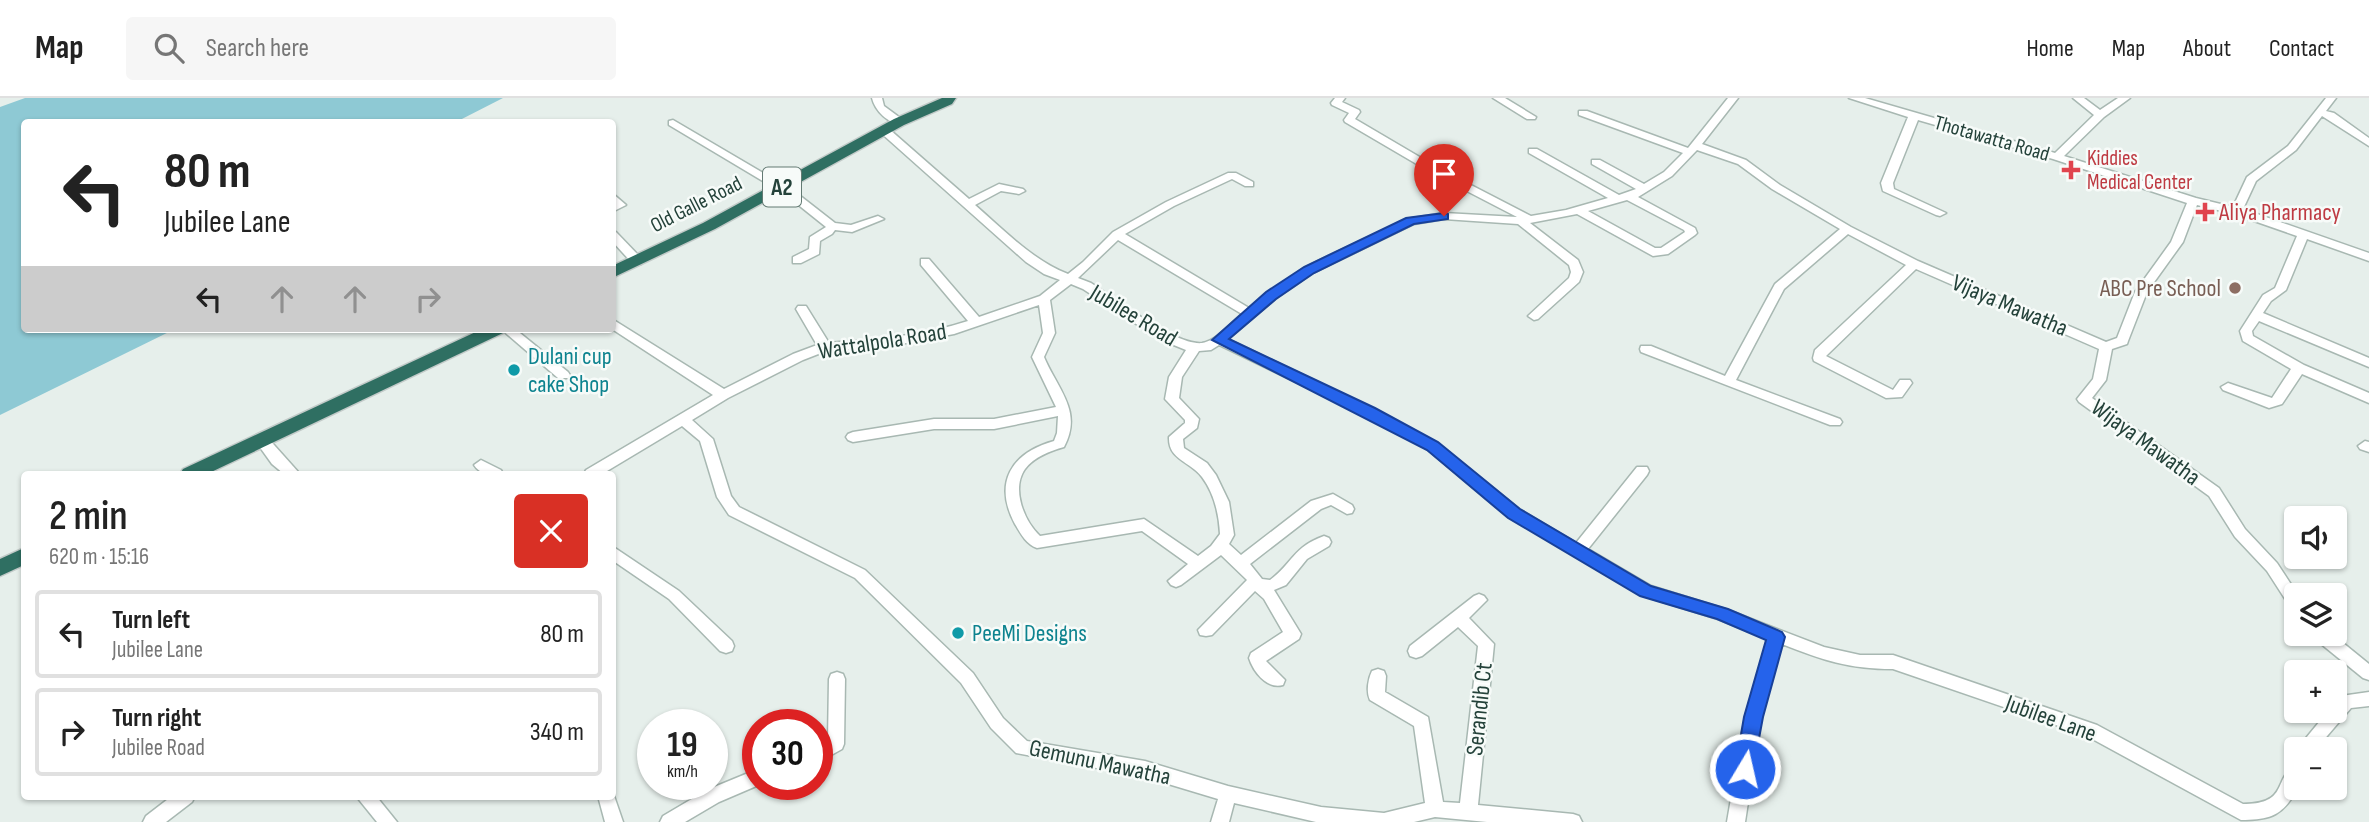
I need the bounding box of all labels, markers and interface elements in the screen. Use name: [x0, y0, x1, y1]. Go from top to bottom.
search box: [126, 17, 616, 80]
text: Map: [35, 28, 84, 68]
icon: search: [150, 29, 188, 67]
text: Search here: [206, 33, 309, 64]
text: Home: [2026, 34, 2074, 63]
text: Map: [2112, 34, 2145, 63]
text: About: [2183, 34, 2231, 63]
text: Contact: [2269, 34, 2334, 63]
street label: Thotawatta Road: [1931, 110, 2053, 167]
text: 80 m: [164, 143, 251, 202]
pin: [1414, 144, 1474, 216]
place label: Kiddies Medical Center: [2087, 146, 2192, 195]
icon: left: [49, 147, 140, 238]
icon: arrive: [1425, 155, 1463, 193]
marker: Kiddies Medical Center: [2061, 160, 2081, 180]
road number: A2: [763, 167, 801, 206]
street label: Old Galle Road: [646, 171, 746, 238]
place label: Aliya Pharmacy: [2218, 198, 2341, 227]
text: Jubilee Lane: [164, 203, 291, 242]
marker: Aliya Pharmacy: [2197, 204, 2213, 220]
street label: Vijaya Mawatha: [1947, 268, 2072, 343]
place label: ABC Pre School: [2099, 274, 2221, 303]
street label: Jubilee Road: [1084, 278, 1183, 353]
icon: left: [190, 280, 228, 318]
icon: ahead: [263, 280, 301, 318]
icon: ahead: [336, 280, 374, 318]
icon: right: [409, 280, 447, 318]
marker: ABC Pre School: [2227, 280, 2243, 296]
street label: Wattalpola Road: [816, 317, 948, 366]
place label: Dulani cup cake Shop: [528, 342, 612, 399]
marker: Dulani cup cake Shop: [506, 362, 522, 378]
street label: Wijaya Mawatha: [2085, 393, 2206, 492]
text: 2 min: [49, 491, 128, 542]
button: close: [514, 494, 588, 568]
map controls: [2284, 506, 2347, 800]
button: sound: [2284, 506, 2347, 569]
text: 620 m · 15:16: [49, 543, 149, 571]
button: layers: [2284, 583, 2347, 646]
text: Turn left: [112, 605, 190, 636]
icon: left: [53, 615, 91, 653]
text: 80 m: [540, 619, 584, 650]
place label: PeeMi Designs: [972, 619, 1087, 648]
marker: PeeMi Designs: [950, 625, 966, 641]
text: Jubilee Lane: [112, 636, 203, 664]
button: +: [2284, 660, 2347, 723]
street label: Serandib Ct: [1460, 661, 1499, 757]
street label: Jubilee Lane: [2000, 688, 2100, 748]
text: Turn right: [112, 703, 201, 734]
speed limit sign: 30: [742, 709, 833, 800]
icon: right: [53, 713, 91, 751]
text: 340 m: [530, 717, 584, 748]
text: 19: [667, 724, 698, 767]
position arrow: [1708, 732, 1782, 806]
street label: Gemunu Mawatha: [1027, 733, 1173, 792]
text: Jubilee Road: [112, 734, 205, 762]
button: −: [2284, 737, 2347, 800]
text: km/h: [667, 761, 698, 782]

